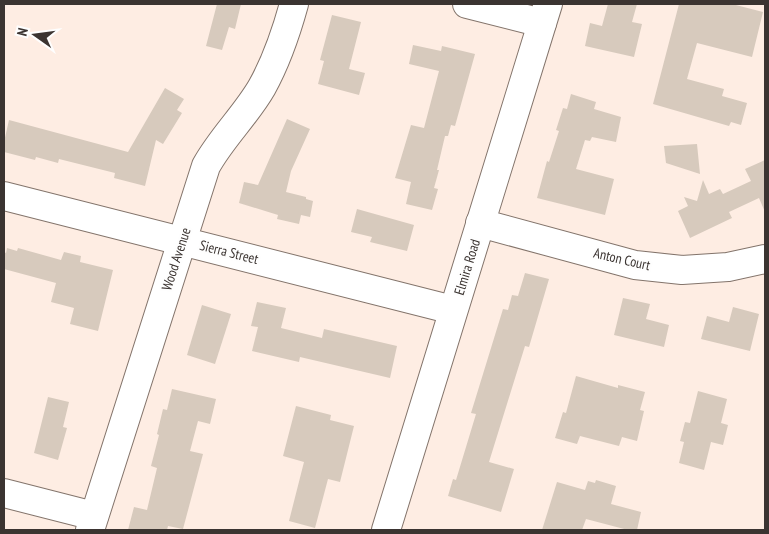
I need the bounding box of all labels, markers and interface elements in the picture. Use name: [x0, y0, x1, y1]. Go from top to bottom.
north arrow: [10, 10, 60, 60]
text: N: [13, 26, 32, 38]
street label: Wood Avenue: [157, 225, 195, 293]
street label: Sierra Street: [198, 236, 260, 268]
street label: Elmira Road: [450, 237, 484, 297]
street label: Anton Court: [592, 244, 652, 274]

